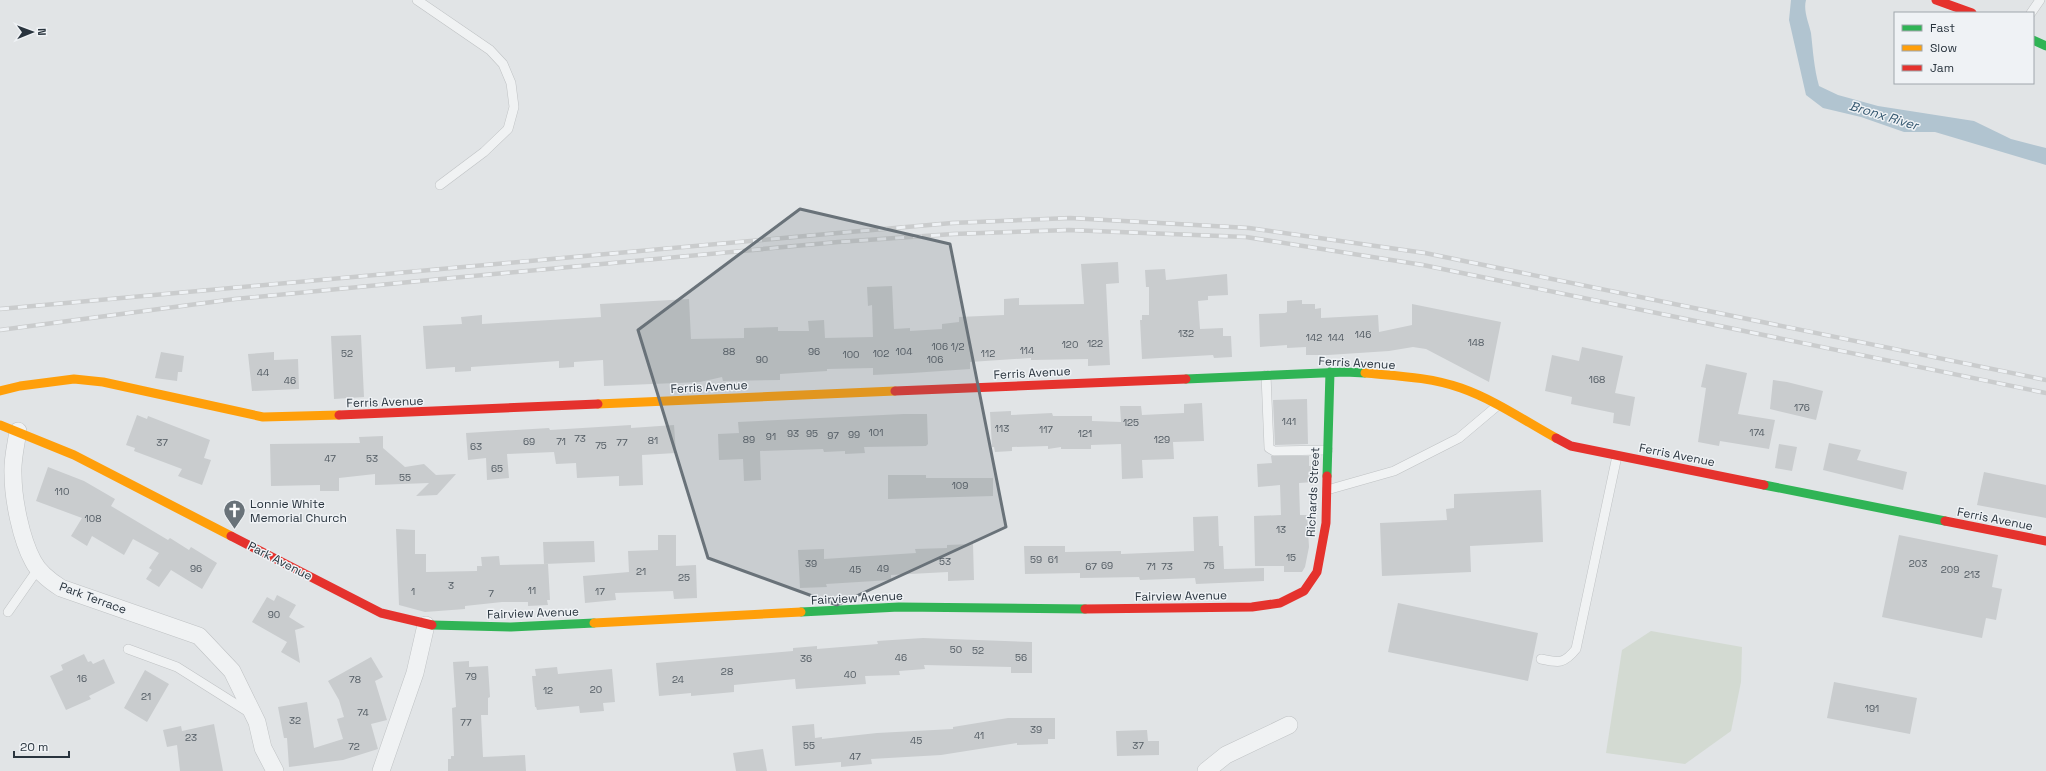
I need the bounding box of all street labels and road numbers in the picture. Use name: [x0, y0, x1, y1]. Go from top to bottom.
street label: Ferris Avenue: [1318, 353, 1396, 373]
street label: Ferris Avenue: [993, 363, 1071, 383]
street label: Ferris Avenue: [670, 377, 748, 397]
street label: Ferris Avenue: [346, 393, 424, 411]
street label: Ferris Avenue: [1638, 440, 1716, 470]
street label: Richards Street: [1303, 447, 1323, 537]
street label: Ferris Avenue: [1956, 504, 2034, 534]
street label: Park Avenue: [245, 538, 315, 584]
street label: Park Terrace: [57, 578, 129, 618]
street label: Fairview Avenue: [1135, 587, 1227, 605]
street label: Fairview Avenue: [811, 588, 903, 608]
street label: Fairview Avenue: [487, 603, 579, 623]

